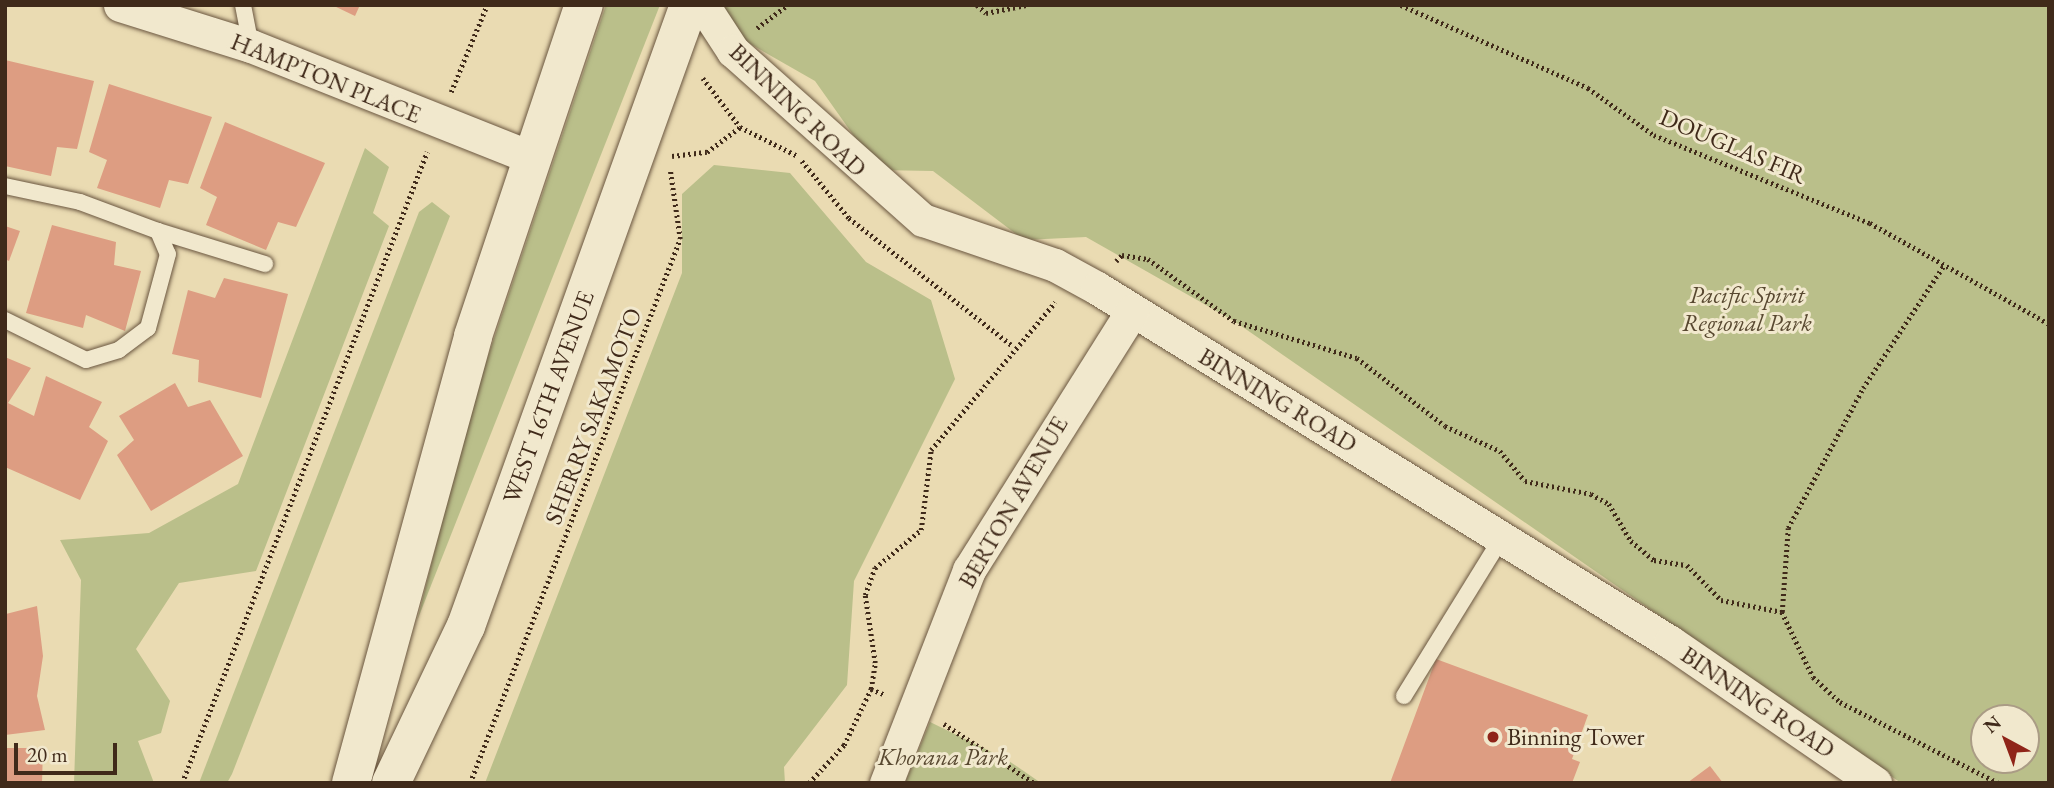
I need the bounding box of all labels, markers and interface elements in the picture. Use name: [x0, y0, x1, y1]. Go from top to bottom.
street label: HAMPTON PLACE: [227, 27, 425, 129]
street label: BINNING ROAD: [724, 37, 872, 183]
street label: DOUGLAS FIR: [1656, 102, 1810, 190]
park label: Pacific Spirit Regional Park: [1682, 281, 1812, 337]
street label: WEST 16TH AVENUE: [496, 287, 600, 507]
street label: SHERRY SAKAMOTO: [538, 304, 648, 528]
street label: BINNING ROAD: [1194, 342, 1362, 458]
street label: BERTON AVENUE: [952, 411, 1074, 593]
street label: BINNING ROAD: [1676, 640, 1840, 764]
north arrow: [1970, 704, 2040, 774]
text: N: [1978, 710, 2006, 739]
place label: Binning Tower: [1507, 723, 1644, 751]
scale bar: [18, 728, 121, 772]
marker: Binning Tower: [1485, 729, 1501, 745]
text: 20 m: [27, 741, 68, 768]
park label: Khorana Park: [878, 743, 1008, 771]

